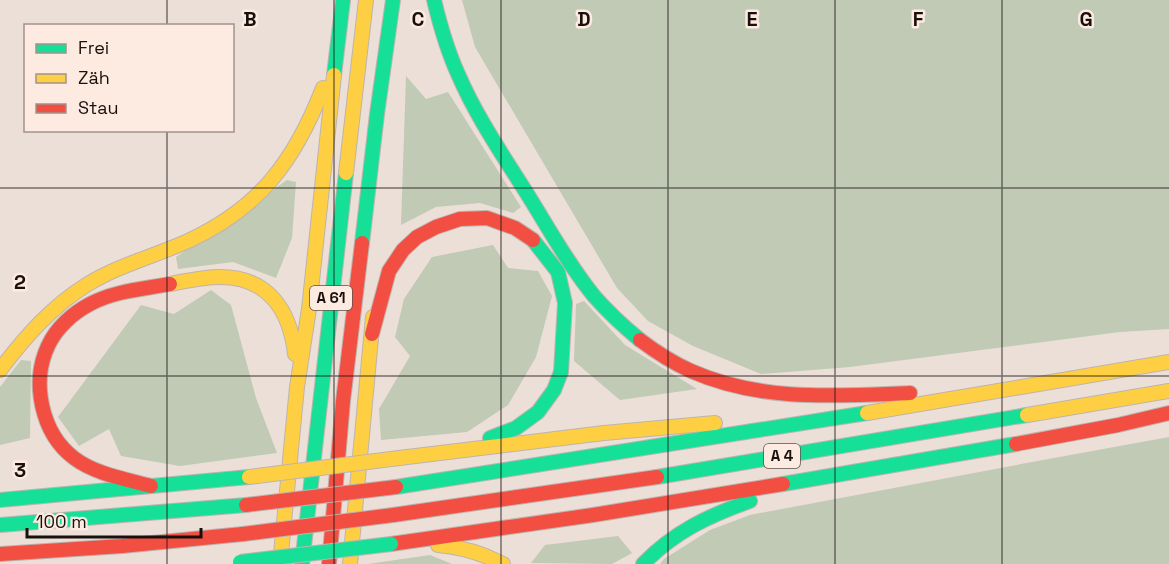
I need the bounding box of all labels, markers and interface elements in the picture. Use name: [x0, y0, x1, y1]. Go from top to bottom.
text: B: [243, 6, 257, 32]
text: C: [412, 6, 425, 32]
text: D: [577, 6, 591, 32]
text: E: [746, 6, 758, 32]
text: F: [913, 6, 924, 32]
text: G: [1079, 6, 1093, 32]
legend: [24, 24, 234, 132]
text: Frei: [78, 36, 109, 59]
text: Zäh: [78, 66, 110, 89]
text: Stau: [78, 96, 118, 119]
text: 2: [14, 269, 26, 295]
road number: A 61: [310, 286, 352, 310]
road number: A 4: [764, 444, 800, 468]
text: 3: [14, 457, 26, 483]
scale bar: [27, 501, 201, 539]
text: 100 m: [36, 510, 87, 533]

